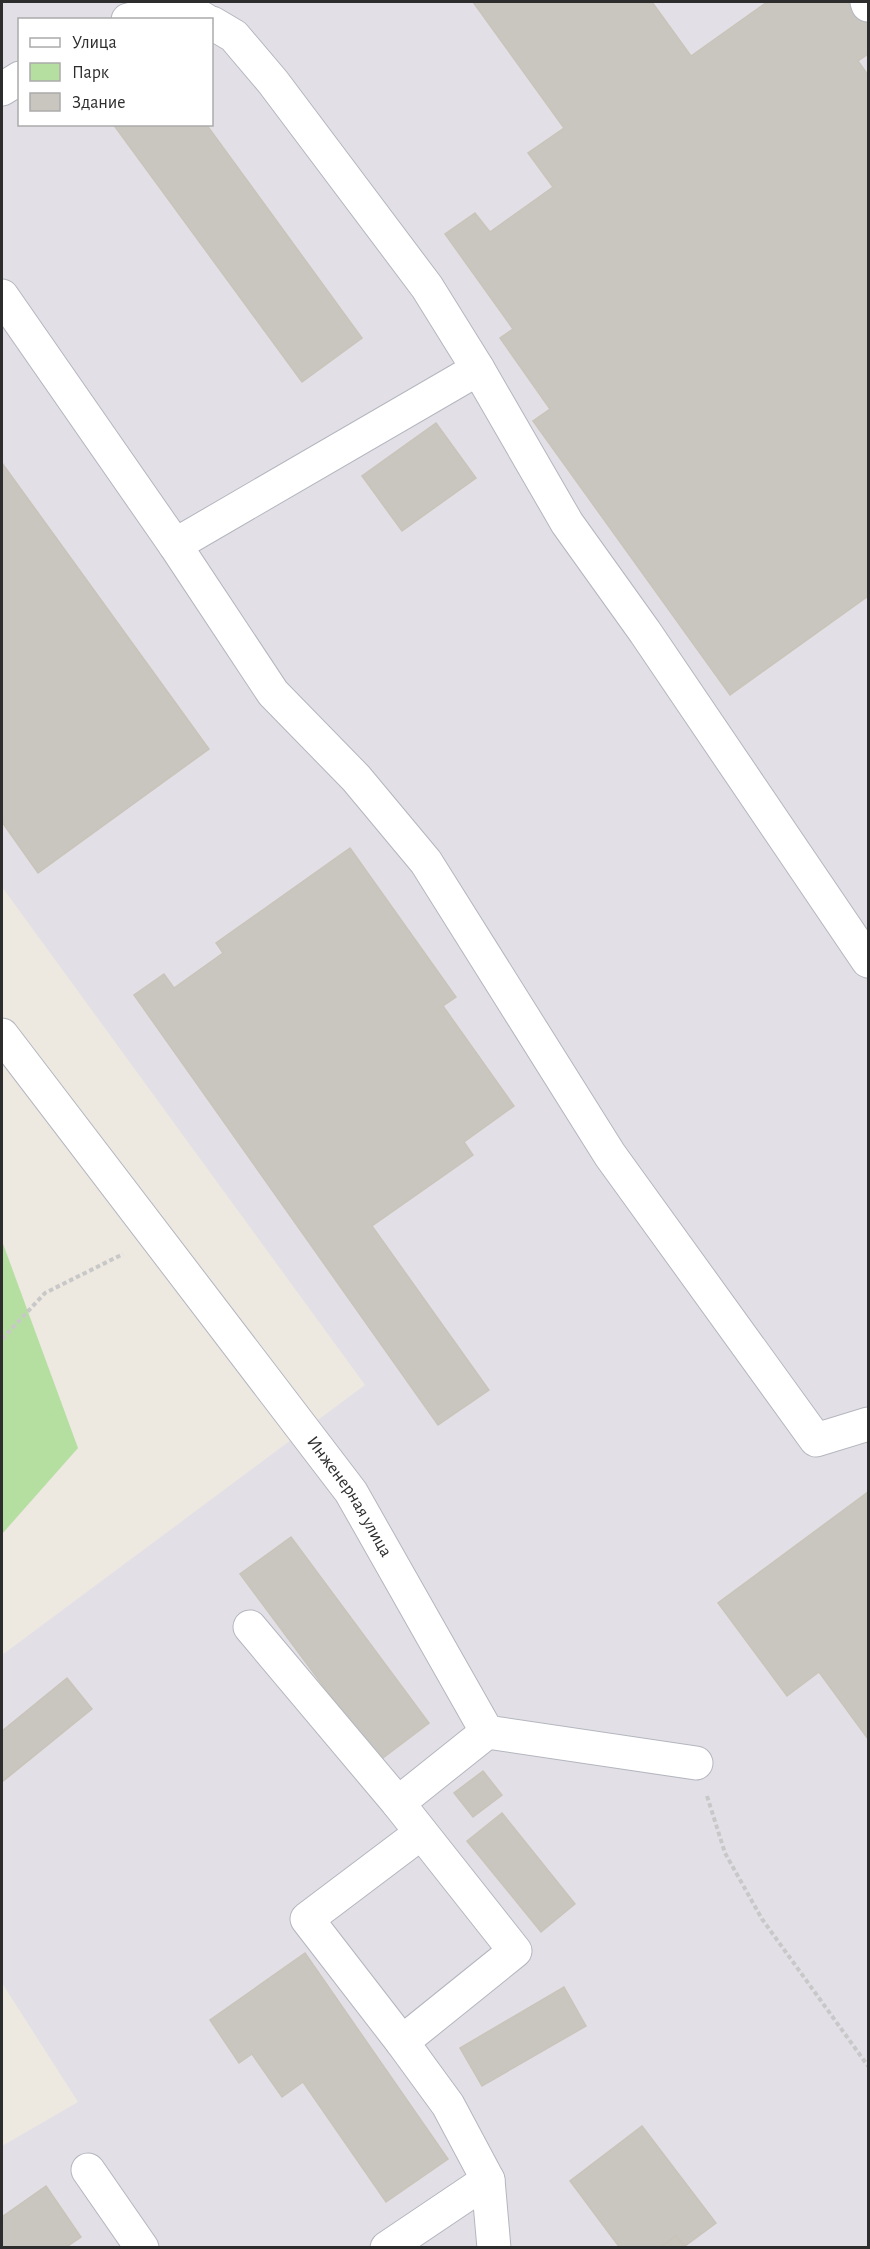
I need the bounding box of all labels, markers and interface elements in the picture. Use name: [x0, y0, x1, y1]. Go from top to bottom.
legend: [18, 18, 213, 126]
text: Улица: [72, 34, 117, 52]
text: Парк: [72, 64, 110, 82]
text: Здание: [72, 94, 126, 112]
street label: Инженерная улица: [303, 1433, 395, 1560]

